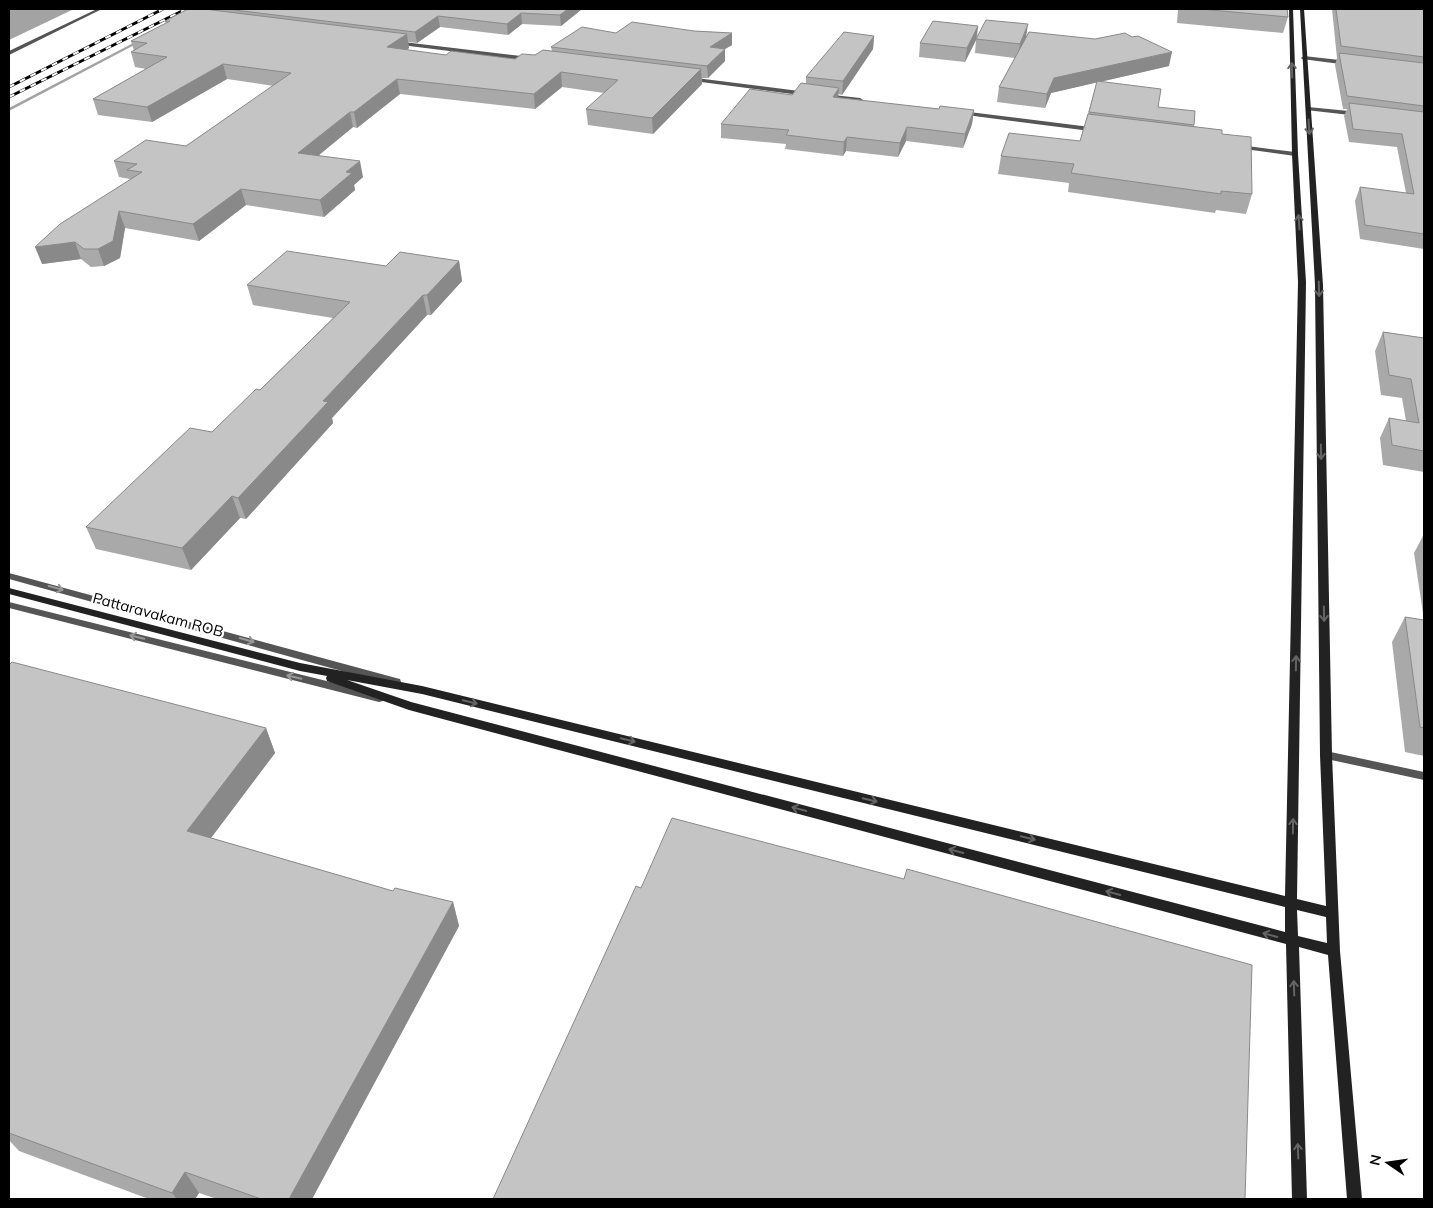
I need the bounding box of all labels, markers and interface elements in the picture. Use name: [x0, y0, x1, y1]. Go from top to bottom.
one-way arrow: [1287, 63, 1296, 79]
one-way arrow: [1305, 119, 1314, 135]
one-way arrow: [1294, 214, 1303, 230]
one-way arrow: [1314, 281, 1324, 297]
one-way arrow: [1317, 444, 1326, 460]
one-way arrow: [47, 584, 63, 594]
street label: Pattaravakam ROB: [91, 588, 226, 641]
one-way arrow: [1319, 606, 1329, 622]
one-way arrow: [129, 632, 145, 641]
one-way arrow: [238, 635, 254, 645]
one-way arrow: [1291, 655, 1300, 671]
one-way arrow: [287, 672, 303, 681]
one-way arrow: [461, 698, 477, 707]
one-way arrow: [619, 736, 635, 745]
one-way arrow: [862, 796, 878, 805]
one-way arrow: [791, 804, 807, 814]
one-way arrow: [1288, 818, 1297, 834]
one-way arrow: [1020, 834, 1036, 843]
one-way arrow: [948, 846, 964, 855]
one-way arrow: [1105, 888, 1121, 897]
one-way arrow: [1262, 929, 1278, 939]
one-way arrow: [1289, 980, 1298, 996]
north arrow: [1363, 1138, 1413, 1188]
one-way arrow: [1293, 1143, 1303, 1159]
text: N: [1365, 1153, 1385, 1167]

